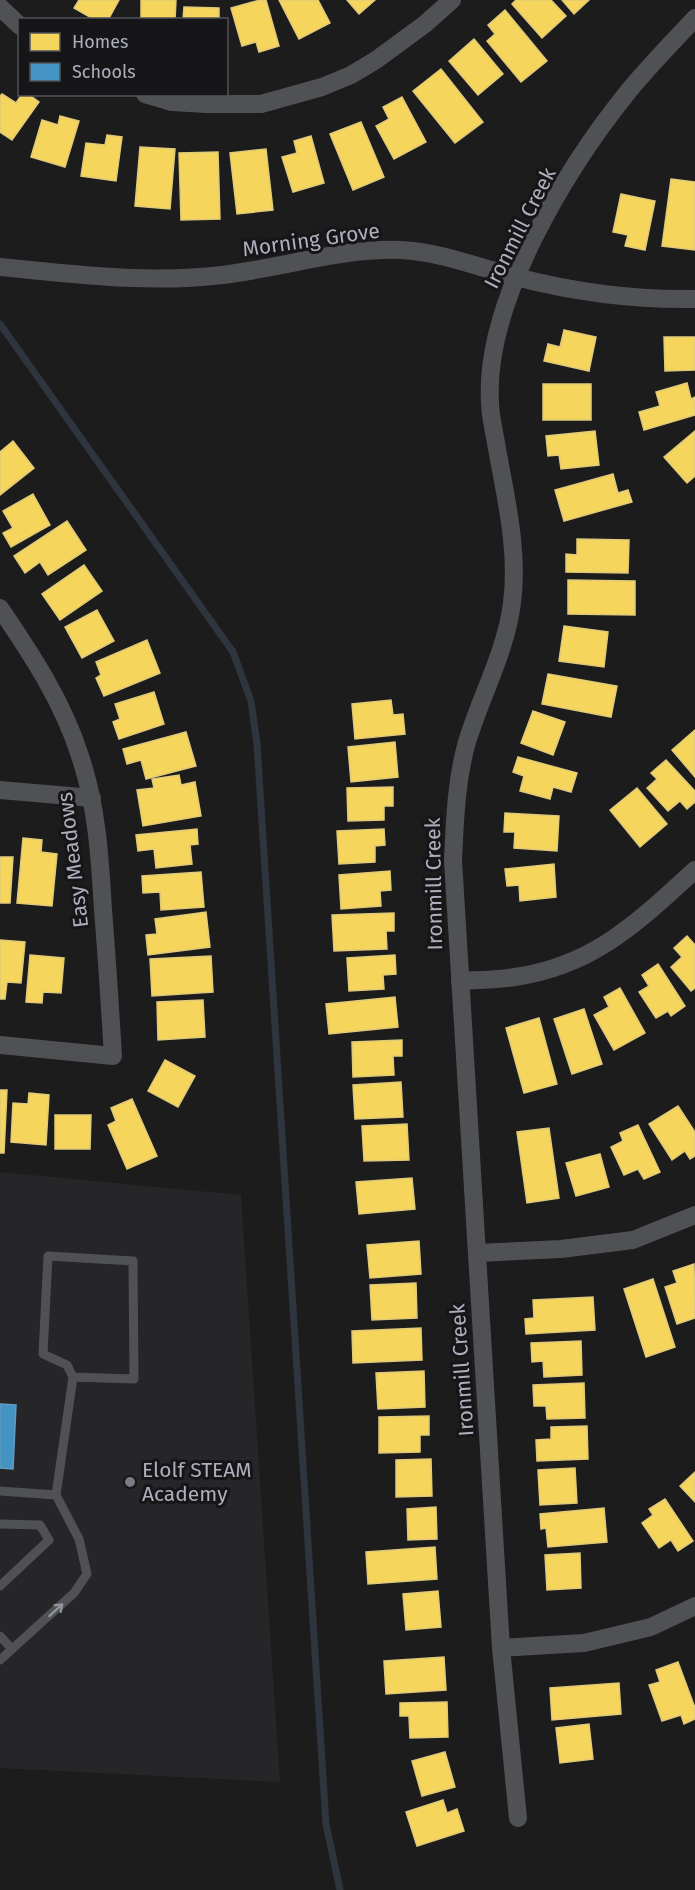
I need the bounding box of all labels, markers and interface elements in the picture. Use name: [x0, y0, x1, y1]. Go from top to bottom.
legend: [18, 18, 228, 96]
text: Homes: [72, 31, 128, 53]
text: Schools: [72, 61, 136, 83]
street label: Ironmill Creek: [478, 163, 562, 293]
street label: Morning Grove: [241, 218, 381, 262]
street label: Easy Meadows: [52, 791, 94, 929]
street label: Ironmill Creek: [420, 817, 448, 951]
street label: Ironmill Creek: [444, 1303, 480, 1437]
place label: Elolf STEAM Academy: [142, 1457, 252, 1507]
marker: Elolf STEAM Academy: [123, 1475, 137, 1489]
one-way arrow: [48, 1603, 63, 1617]

